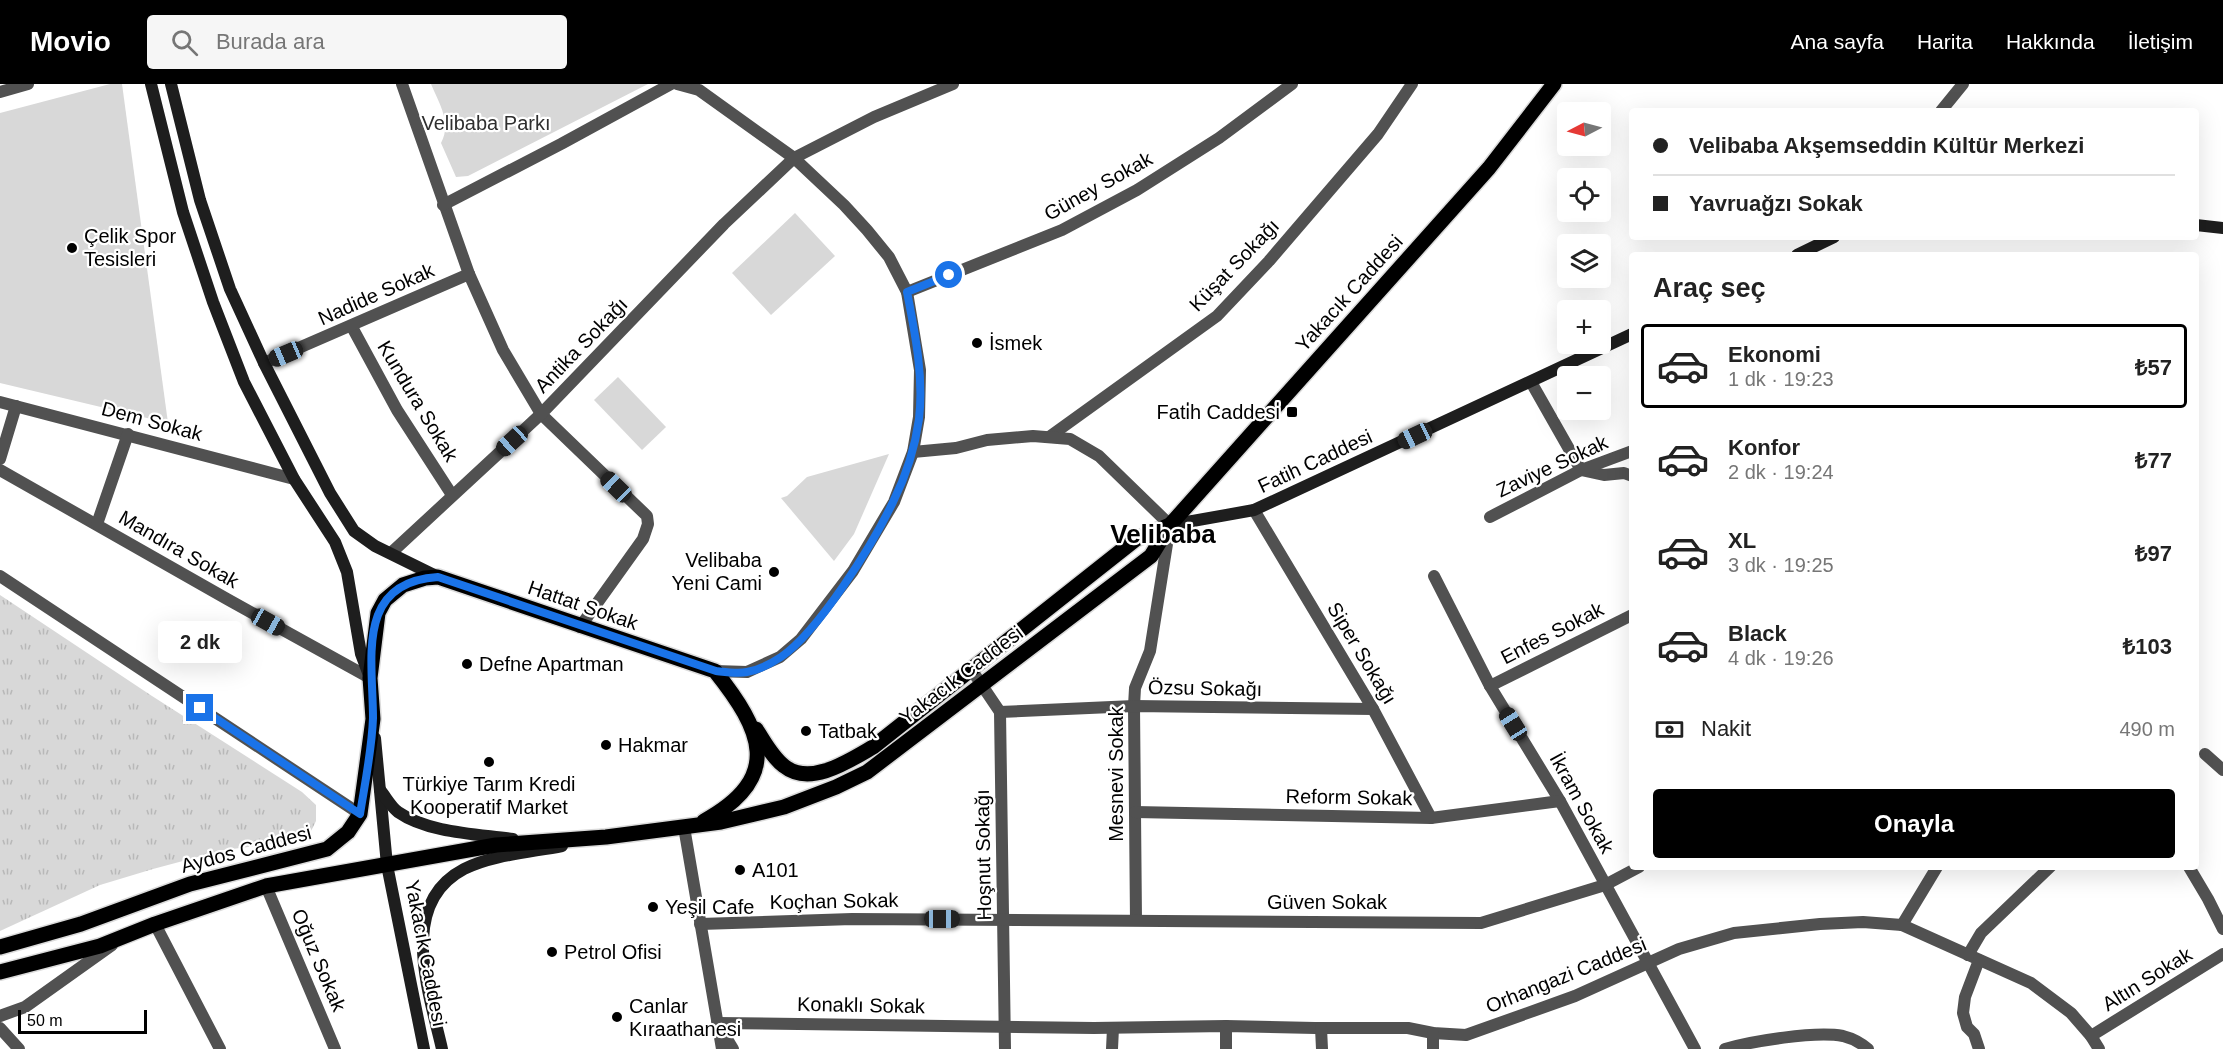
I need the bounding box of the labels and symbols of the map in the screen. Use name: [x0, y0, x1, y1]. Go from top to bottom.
north arrow: [1557, 102, 1611, 156]
park label: Velibaba Parkı: [422, 112, 550, 134]
street label: Güney Sokak: [1040, 147, 1157, 225]
street label: Küşat Sokağı: [1185, 215, 1283, 315]
place label: Çelik Spor Tesisleri: [84, 225, 177, 270]
street label: Yakacık Caddesi: [1291, 230, 1407, 356]
marker: Çelik Spor Tesisleri: [65, 241, 79, 255]
street label: Nadide Sokak: [315, 258, 438, 329]
route start: [935, 261, 962, 288]
street label: Antika Sokağı: [530, 293, 632, 397]
place label: İsmek: [989, 332, 1043, 354]
marker: İsmek: [970, 336, 984, 350]
street label: Kundura Sokak: [373, 337, 463, 466]
car: [266, 339, 306, 369]
street label: Dem Sokak: [99, 397, 206, 445]
place label: Fati̇h Caddesi̇: [1157, 401, 1280, 423]
marker: Fati̇h Caddesi̇: [1285, 405, 1299, 419]
car: [1395, 420, 1435, 452]
car: [493, 422, 531, 460]
street label: Fatih Caddesi: [1254, 425, 1376, 497]
street label: Zaviye Sokak: [1493, 430, 1612, 501]
car: [597, 468, 635, 506]
street label: Mandıra Sokak: [115, 506, 244, 593]
district label: Velibaba: [1110, 519, 1216, 549]
place label: Velibaba Yeni Cami: [672, 549, 763, 594]
marker: Velibaba Yeni Cami: [767, 565, 781, 579]
street label: Hattat Sokak: [525, 576, 642, 634]
street label: Enfes Sokak: [1497, 597, 1608, 668]
street label: Siper Sokağı: [1323, 598, 1401, 708]
car: [248, 605, 288, 639]
callout: 2 dk: [158, 621, 242, 663]
street label: Yakacık Caddesi: [895, 622, 1027, 728]
place label: Defne Apartman: [479, 653, 624, 675]
marker: Defne Apartman: [460, 657, 474, 671]
street label: Özsu Sokağı: [1148, 676, 1262, 700]
route end: [186, 694, 213, 721]
car: [1496, 704, 1530, 744]
street label: Mesnevi Sokak: [1105, 705, 1127, 842]
place label: Tatbak: [818, 720, 878, 742]
marker: Tatbak: [799, 724, 813, 738]
place label: Hakmar: [618, 734, 688, 756]
marker: Hakmar: [599, 738, 613, 752]
street label: İkram Sokak: [1545, 749, 1619, 858]
marker: Türkiye Tarım Kredi Kooperatif Market: [482, 755, 496, 769]
place label: Türkiye Tarım Kredi Kooperatif Market: [402, 773, 576, 818]
street label: Reform Sokak: [1285, 785, 1414, 809]
street label: Hoşnut Sokağı: [971, 789, 995, 921]
street label: Aydos Caddesi: [178, 821, 314, 877]
place label: A101: [752, 859, 799, 881]
marker: A101: [733, 863, 747, 877]
street label: Yakacık Caddesi: [401, 878, 451, 1028]
street label: Koçhan Sokak: [769, 889, 900, 913]
street label: Güven Sokak: [1267, 891, 1388, 913]
place label: Yeşil Cafe: [665, 896, 754, 918]
marker: Yeşil Cafe: [646, 900, 660, 914]
street label: Oğuz Sokak: [288, 906, 351, 1015]
car: [924, 910, 960, 928]
street label: Orhangazi Caddesi: [1483, 933, 1649, 1017]
place label: Petrol Ofisi: [564, 941, 662, 963]
street label: Altın Sokak: [2098, 942, 2197, 1015]
marker: Petrol Ofisi: [545, 945, 559, 959]
street label: Konaklı Sokak: [797, 993, 926, 1017]
place label: Canlar Kıraathanesi: [629, 995, 741, 1040]
scale bar: [18, 1007, 147, 1034]
marker: Canlar Kıraathanesi: [610, 1010, 624, 1024]

